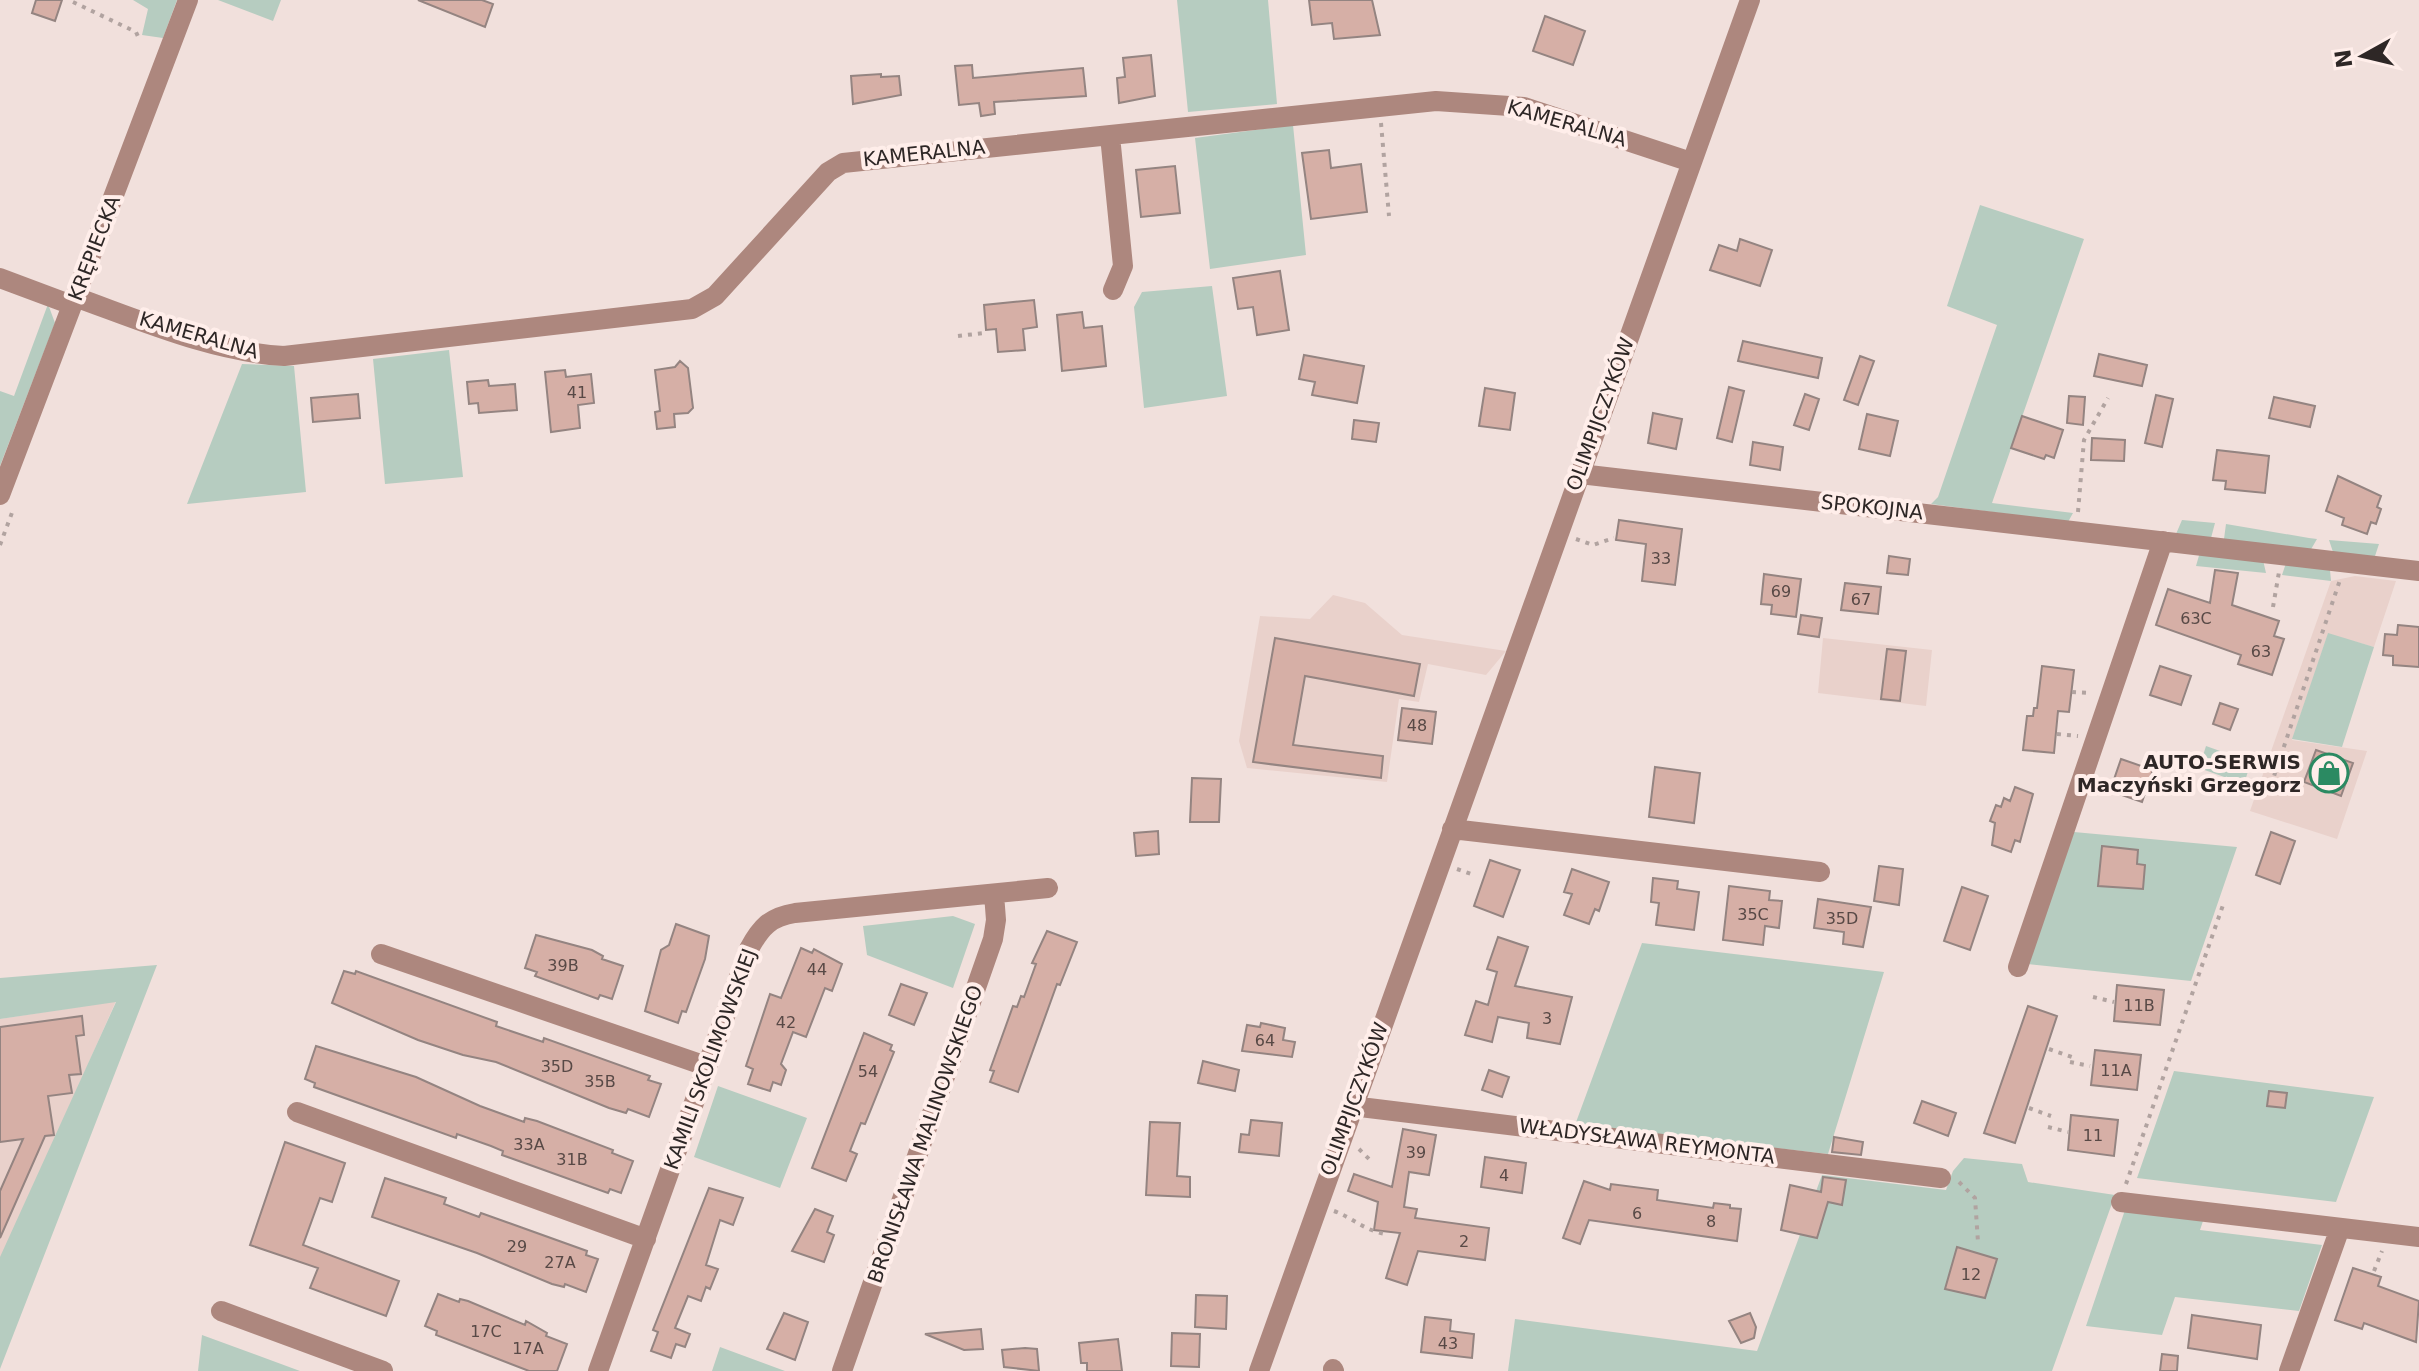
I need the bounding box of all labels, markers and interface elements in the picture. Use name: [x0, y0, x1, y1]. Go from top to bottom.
north arrow: [2323, 16, 2403, 96]
text: N: [2330, 48, 2357, 70]
street label: KAMERALNA: [1505, 95, 1630, 152]
street label: KAMERALNA: [862, 135, 987, 171]
street label: KRĘPIECKA: [63, 192, 125, 304]
street label: KAMERALNA: [137, 307, 262, 364]
street label: OLIMPIJCZYKÓW: [1561, 334, 1639, 494]
house number: 41: [567, 383, 587, 402]
street label: SPOKOJNA: [1820, 490, 1925, 524]
house number: 33: [1651, 549, 1671, 568]
house number: 69: [1771, 582, 1791, 601]
house number: 67: [1851, 590, 1871, 609]
house number: 63C: [2180, 609, 2212, 628]
house number: 63: [2251, 642, 2271, 661]
house number: 48: [1407, 716, 1427, 735]
place label: AUTO-SERWIS Maczyński Grzegorz: [2077, 750, 2301, 797]
shop icon: AUTO-SERWIS Maczyński Grzegorz: [2308, 752, 2350, 794]
house number: 35C: [1737, 905, 1769, 924]
house number: 35D: [1826, 909, 1858, 928]
street label: KAMILI SKOLIMOWSKIEJ: [659, 945, 761, 1173]
house number: 39B: [547, 956, 579, 975]
house number: 44: [807, 960, 827, 979]
street label: BRONISŁAWA MALINOWSKIEGO: [863, 982, 987, 1286]
house number: 11B: [2123, 996, 2155, 1015]
house number: 3: [1542, 1009, 1552, 1028]
house number: 42: [776, 1013, 796, 1032]
street label: OLIMPIJCZYKÓW: [1315, 1019, 1393, 1179]
house number: 64: [1255, 1031, 1275, 1050]
house number: 35D: [541, 1057, 573, 1076]
house number: 11A: [2100, 1061, 2132, 1080]
house number: 54: [858, 1062, 878, 1081]
house number: 35B: [584, 1072, 616, 1091]
street label: WŁADYSŁAWA REYMONTA: [1518, 1113, 1777, 1169]
house number: 11: [2083, 1126, 2103, 1145]
house number: 33A: [513, 1135, 545, 1154]
house number: 39: [1406, 1143, 1426, 1162]
house number: 31B: [556, 1150, 588, 1169]
house number: 4: [1499, 1166, 1509, 1185]
house number: 6: [1632, 1204, 1642, 1223]
house number: 8: [1706, 1212, 1716, 1231]
house number: 2: [1459, 1232, 1469, 1251]
house number: 29: [507, 1237, 527, 1256]
house number: 27A: [544, 1253, 576, 1272]
house number: 12: [1961, 1265, 1981, 1284]
house number: 17C: [470, 1322, 502, 1341]
house number: 43: [1438, 1334, 1458, 1353]
house number: 17A: [512, 1339, 544, 1358]

